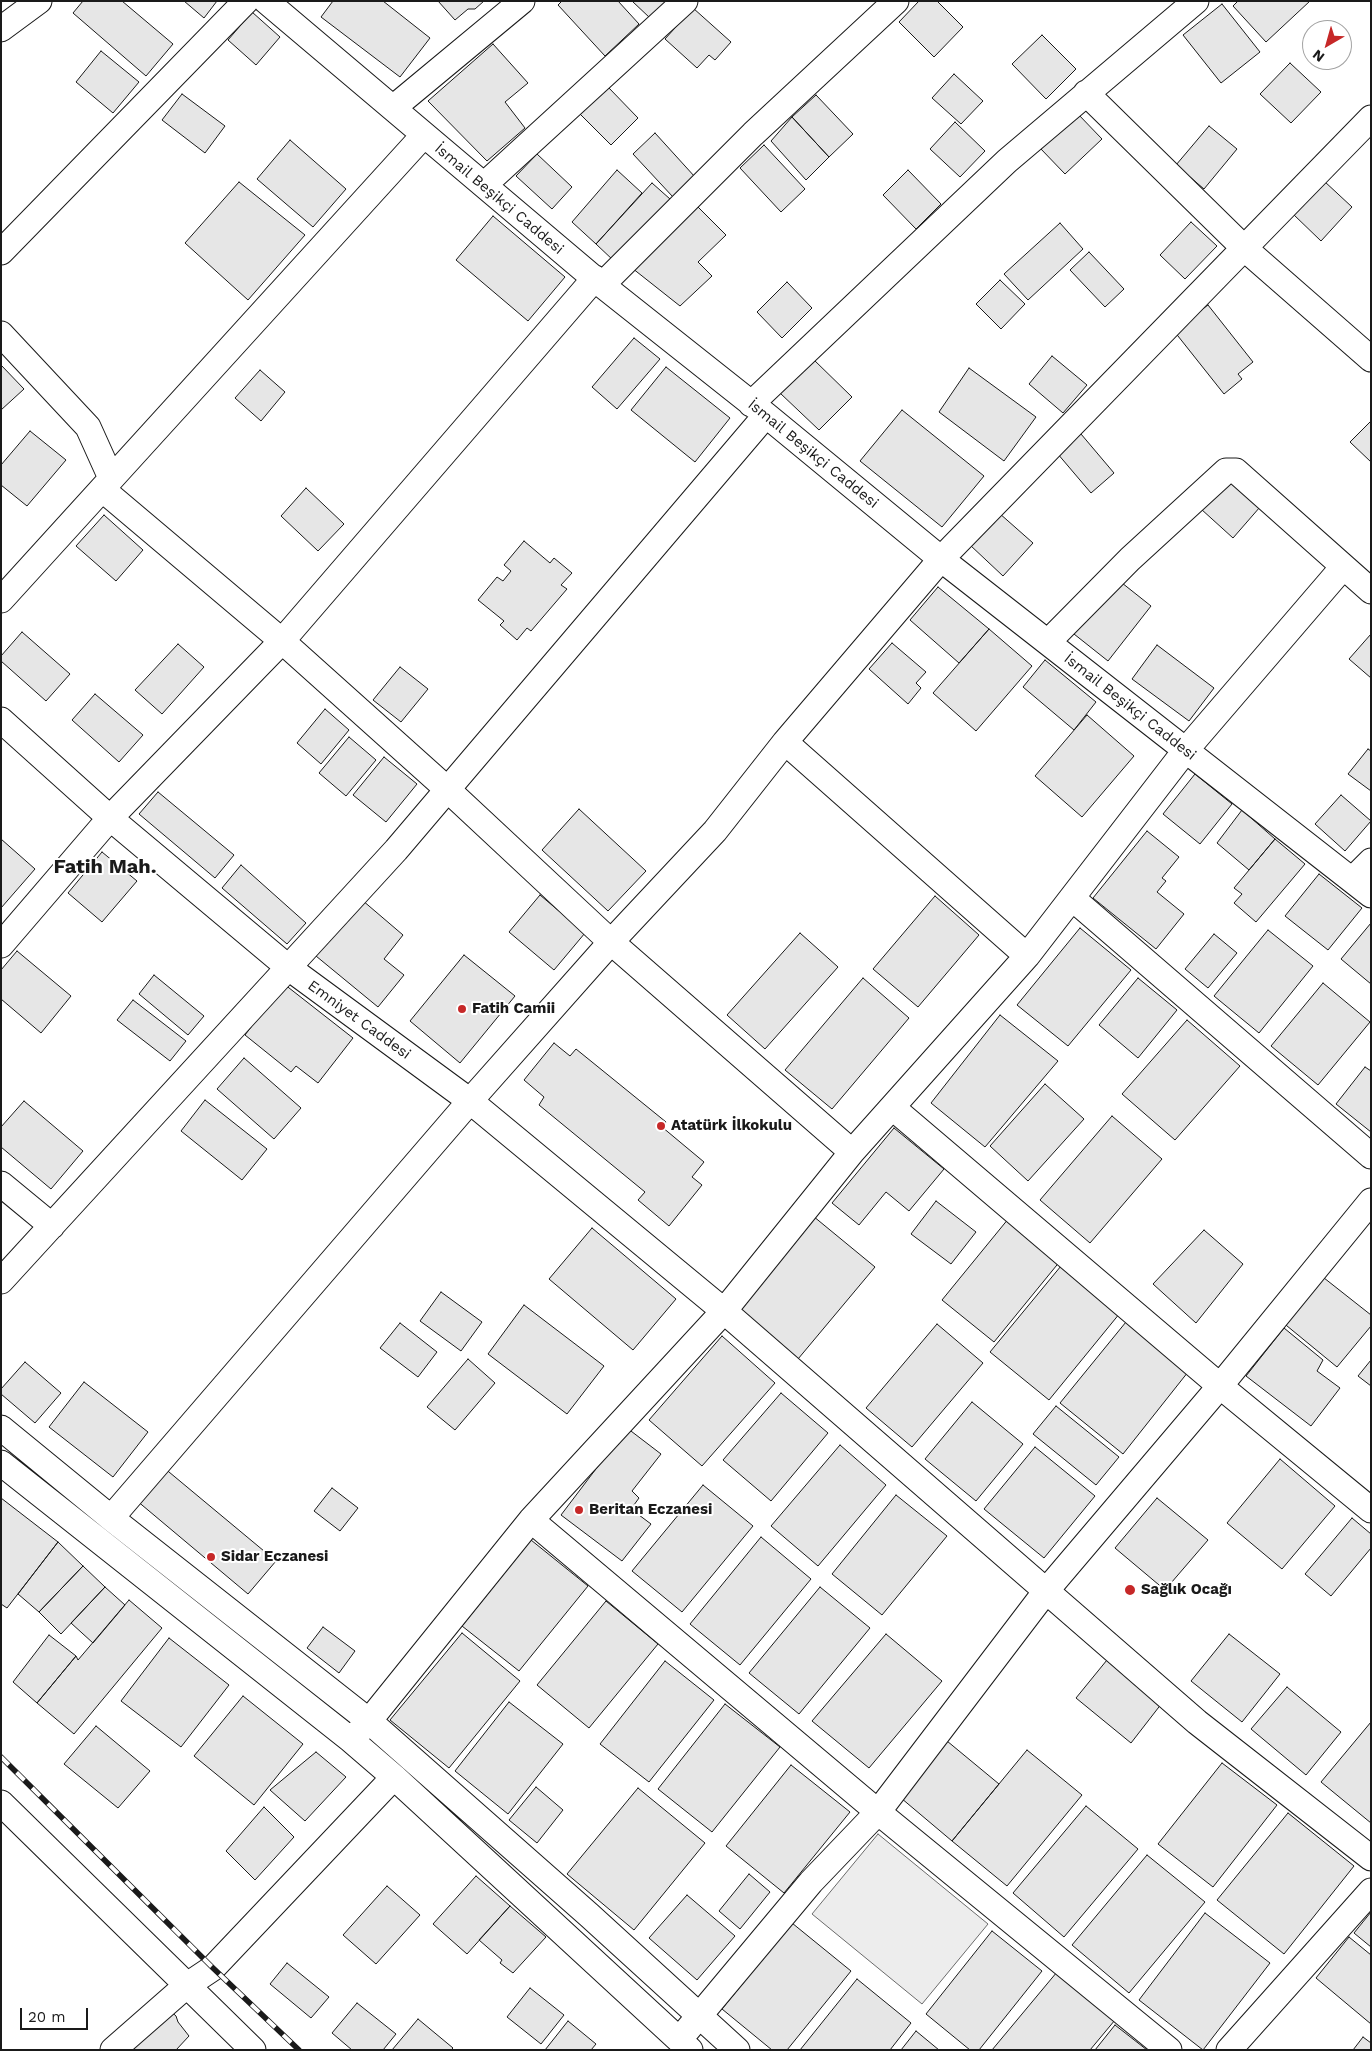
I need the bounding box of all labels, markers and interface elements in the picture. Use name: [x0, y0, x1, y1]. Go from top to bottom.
north arrow: [1302, 20, 1352, 70]
text: N: [1309, 47, 1327, 66]
street label: İsmail Beşikçi Caddesi: [431, 140, 567, 258]
street label: İsmail Beşikçi Caddesi: [744, 396, 882, 512]
street label: İsmail Beşikçi Caddesi: [1060, 650, 1200, 764]
district label: Fatih Mah.: [53, 855, 157, 879]
street label: Emniyet Caddesi: [304, 977, 414, 1063]
place label: Fatih Camii: [472, 1000, 555, 1018]
marker: Fatih Camii: [456, 1003, 468, 1015]
place label: Atatürk İlkokulu: [671, 1117, 792, 1135]
marker: Atatürk İlkokulu: [655, 1120, 667, 1132]
place label: Beritan Eczanesi: [589, 1501, 712, 1519]
marker: Beritan Eczanesi: [573, 1504, 585, 1516]
place label: Sidar Eczanesi: [221, 1548, 328, 1566]
marker: Sidar Eczanesi: [205, 1551, 217, 1563]
place label: Sağlık Ocağı: [1141, 1581, 1232, 1599]
marker: Sağlık Ocağı: [1123, 1583, 1137, 1597]
scale bar: [22, 1998, 90, 2030]
text: 20 m: [28, 2008, 66, 2026]

